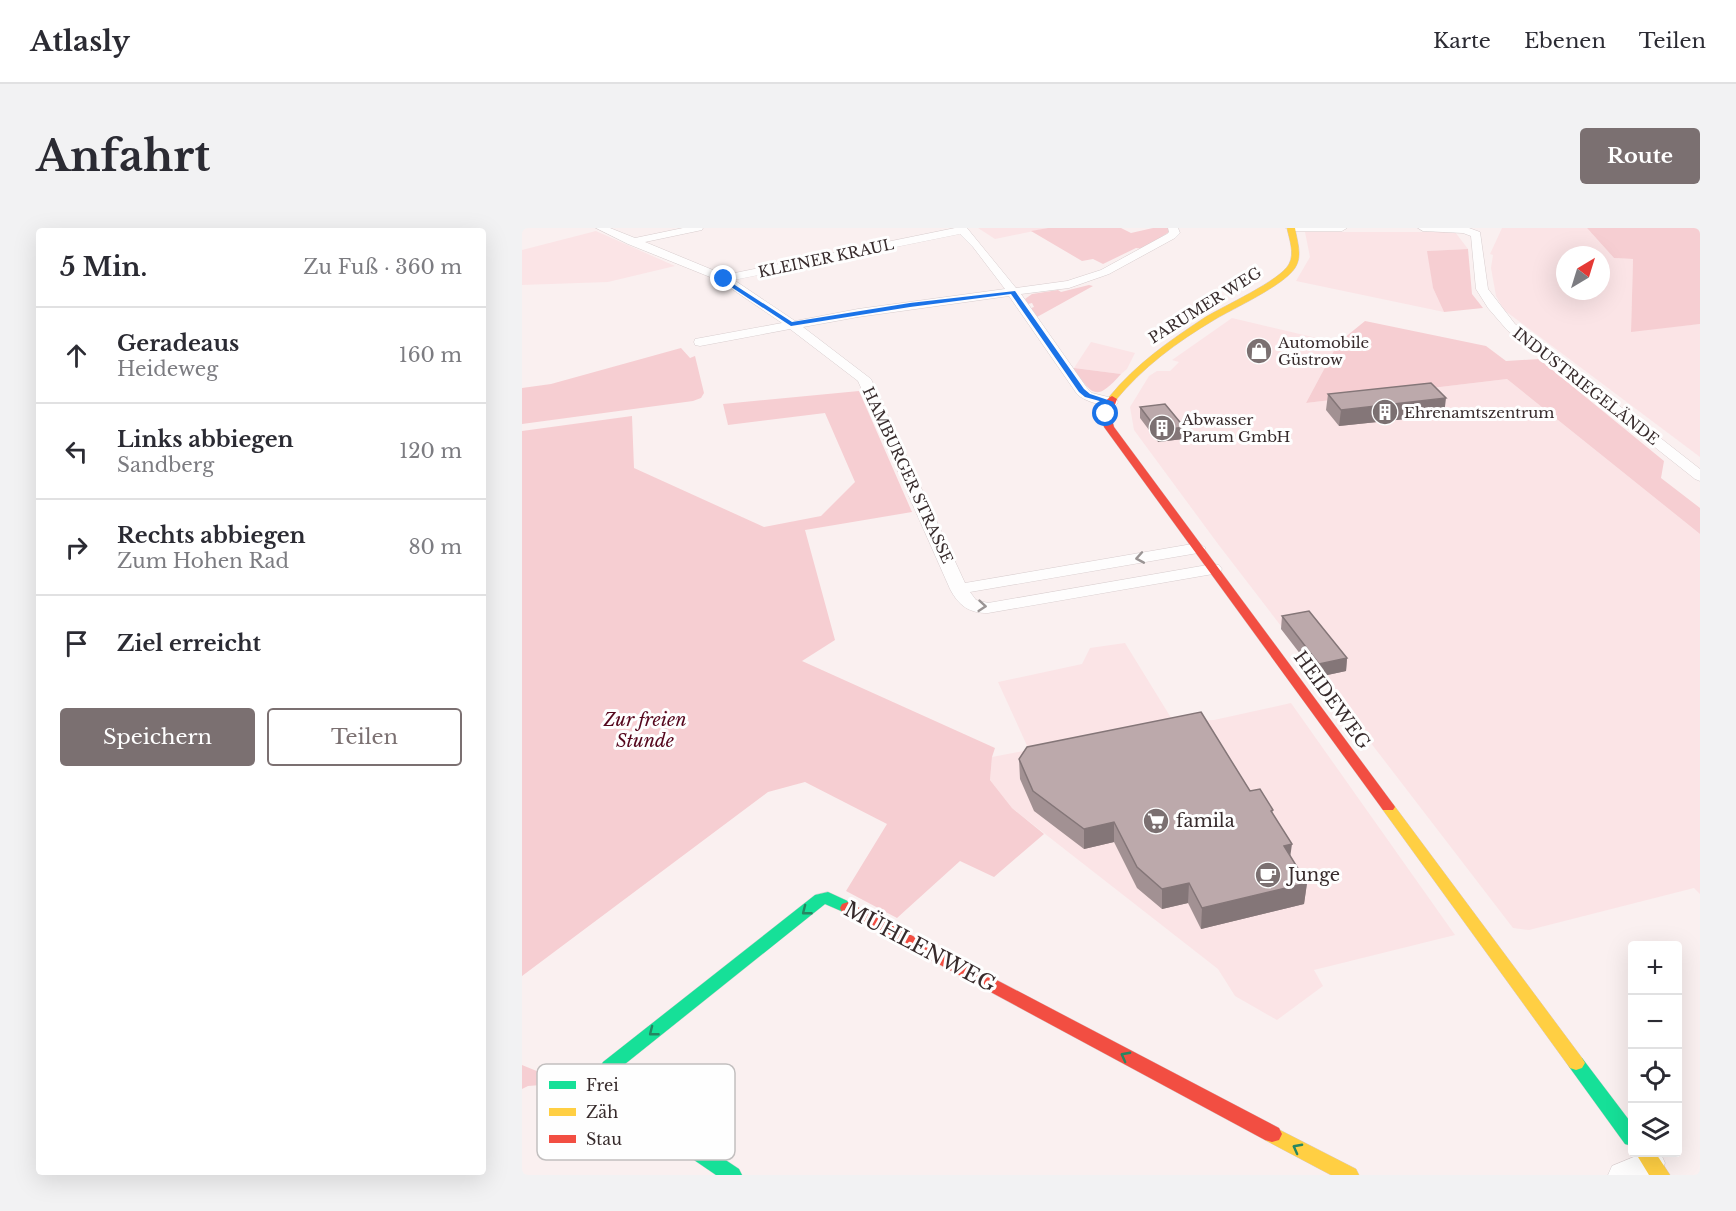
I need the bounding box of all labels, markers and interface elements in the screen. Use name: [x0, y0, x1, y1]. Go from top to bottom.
text: Atlasly: [30, 24, 130, 59]
text: Karte: [1433, 28, 1491, 54]
text: Ebenen: [1524, 28, 1606, 54]
text: Teilen: [1639, 28, 1706, 54]
button: Route: [1580, 128, 1700, 184]
text: Anfahrt: [36, 130, 210, 182]
street label: KLEINER KRAUL: [756, 234, 896, 282]
north arrow: [1556, 246, 1610, 300]
text: 5 Min.: [60, 251, 147, 283]
text: Zu Fuß · 360 m: [303, 255, 462, 279]
street label: PARUMER WEG: [1145, 263, 1265, 347]
route end: [710, 265, 736, 291]
street label: INDUSTRIEGELÄNDE: [1509, 323, 1663, 449]
text: Geradeaus: [117, 330, 239, 357]
place label: Automobile Güstrow: [1277, 333, 1369, 369]
shop icon: Automobile Güstrow: [1244, 336, 1274, 366]
icon: ahead: [60, 339, 93, 372]
text: 160 m: [399, 343, 462, 367]
text: Heideweg: [117, 357, 218, 381]
street label: HAMBURGER STRASSE: [859, 384, 957, 566]
building icon: Ehrenamtszentrum: [1370, 397, 1400, 427]
route start: [1092, 400, 1118, 426]
place label: Ehrenamtszentrum: [1404, 403, 1554, 422]
place label: Abwasser Parum GmbH: [1181, 410, 1291, 446]
building icon: Abwasser Parum GmbH: [1147, 413, 1177, 443]
text: Links abbiegen: [117, 426, 294, 453]
icon: left: [60, 435, 93, 468]
text: 120 m: [399, 439, 462, 463]
text: Sandberg: [117, 453, 214, 477]
text: Rechts abbiegen: [117, 522, 306, 549]
icon: right: [60, 531, 93, 564]
text: 80 m: [408, 535, 462, 559]
text: Zum Hohen Rad: [117, 549, 289, 573]
one-way arrow: [1136, 551, 1146, 564]
one-way arrow: [977, 599, 987, 612]
icon: arrive: [60, 627, 93, 660]
text: Ziel erreicht: [117, 630, 261, 657]
street label: HEIDEWEG: [1289, 647, 1375, 754]
button: Speichern: [60, 708, 255, 766]
button: Teilen: [267, 708, 462, 766]
park label: Zur freien Stunde: [603, 709, 686, 752]
supermarket icon: famila: [1141, 806, 1171, 836]
place label: famila: [1176, 810, 1235, 832]
cafe icon: Junge: [1253, 860, 1283, 890]
place label: Junge: [1286, 864, 1340, 886]
street label: MÜHLENWEG: [840, 896, 1000, 998]
one-way arrow: [801, 904, 812, 915]
map controls: [1628, 941, 1682, 1157]
button: +: [1628, 941, 1682, 995]
button: −: [1628, 995, 1682, 1049]
one-way arrow: [648, 1025, 659, 1036]
button: locate: [1628, 1049, 1682, 1103]
one-way arrow: [1121, 1052, 1131, 1063]
legend: [537, 1064, 735, 1160]
text: Frei: [586, 1075, 619, 1095]
text: Zäh: [586, 1102, 618, 1122]
button: layers: [1628, 1103, 1682, 1157]
text: Stau: [586, 1129, 622, 1149]
one-way arrow: [1292, 1143, 1303, 1155]

